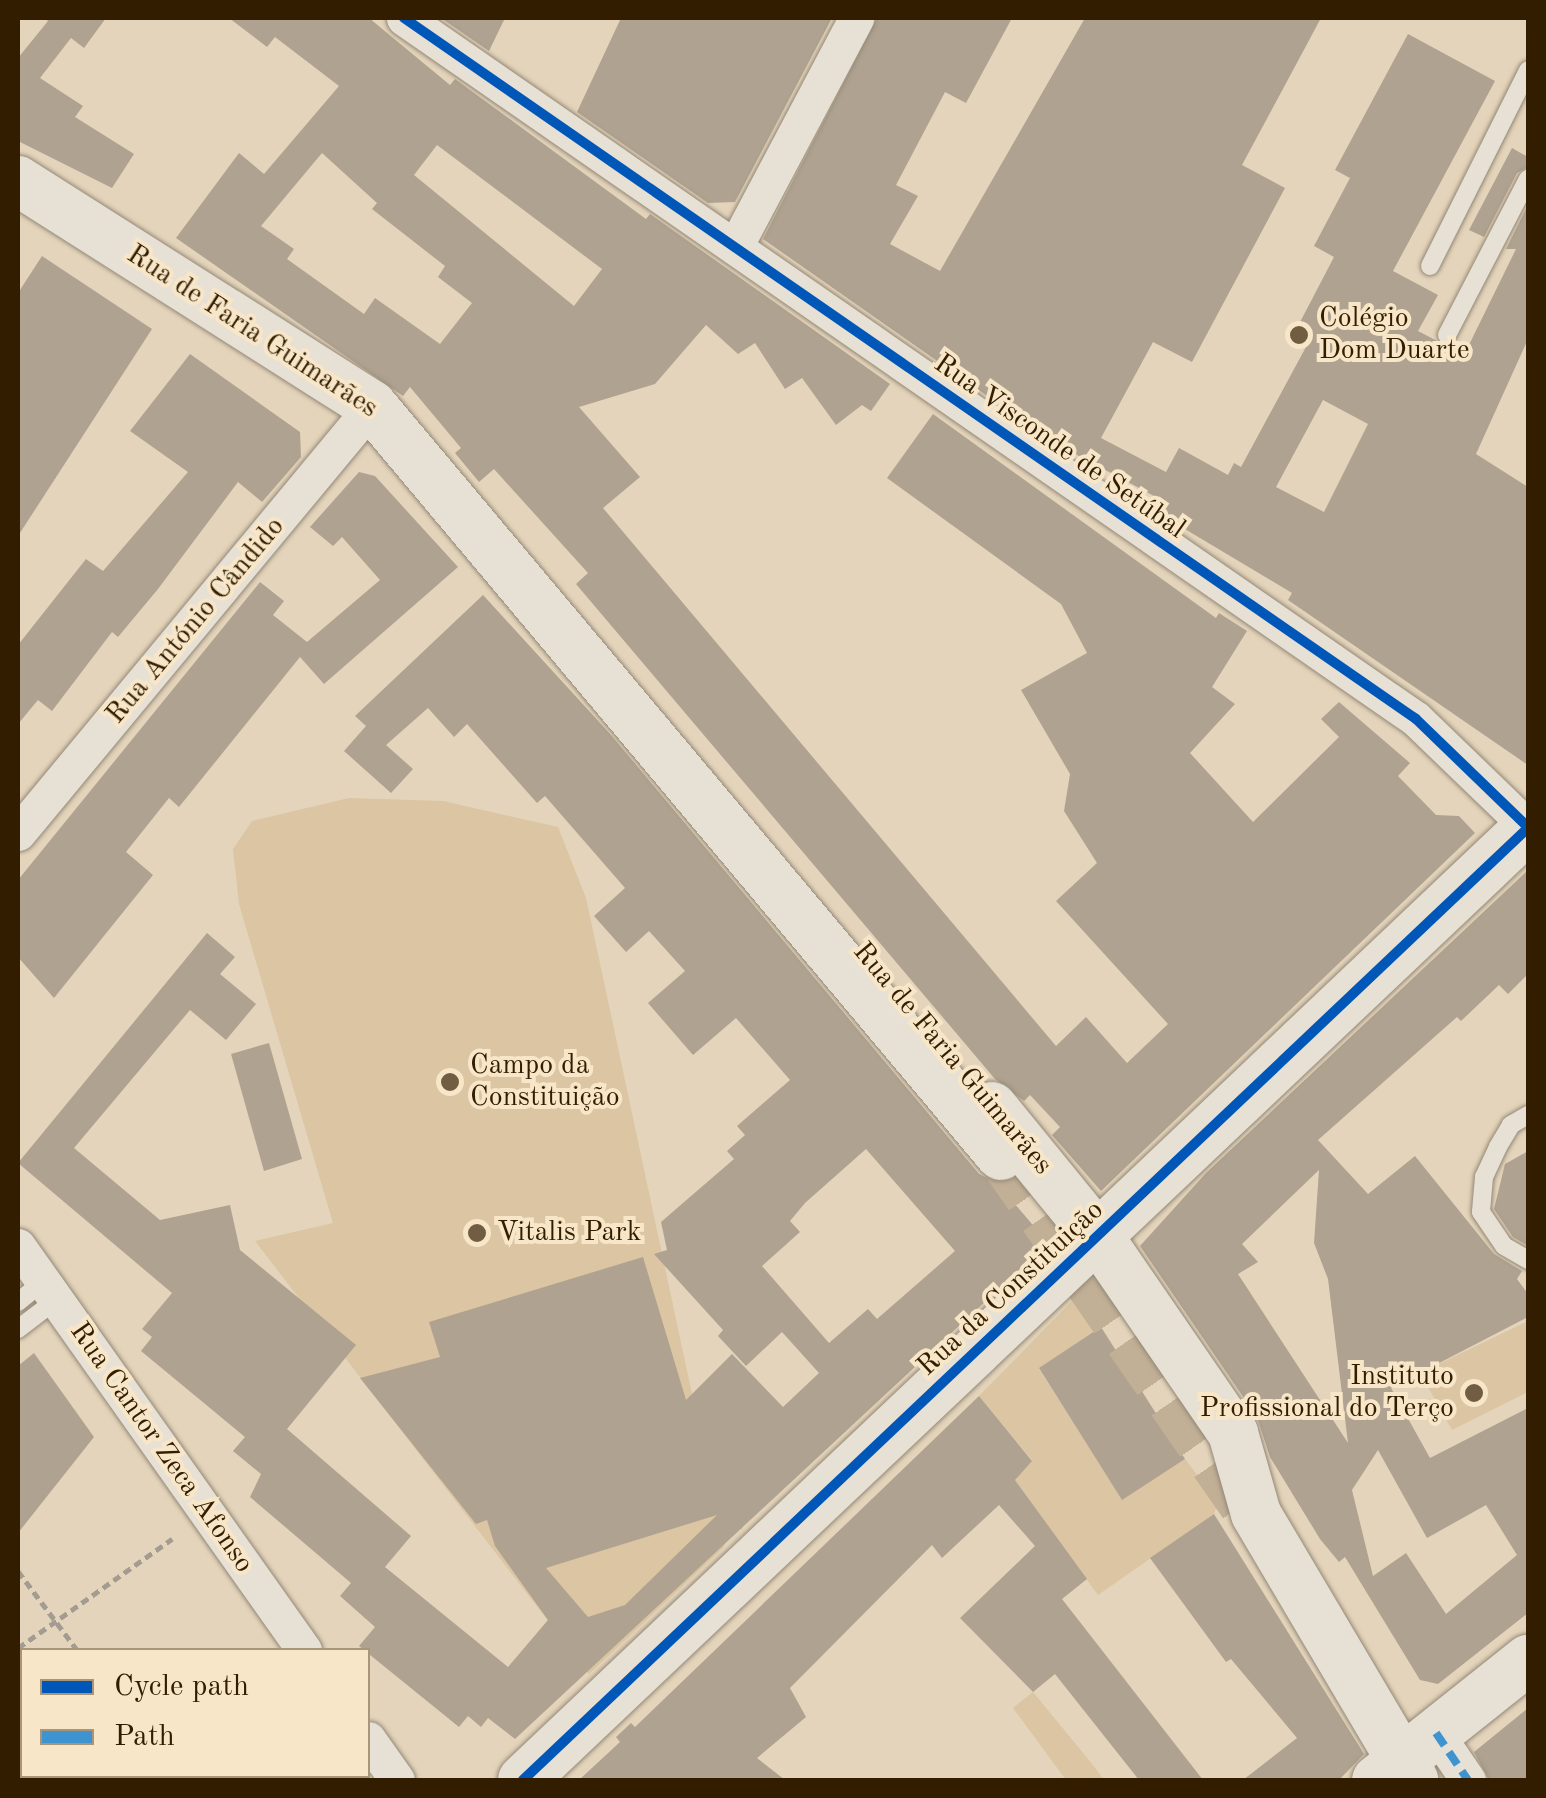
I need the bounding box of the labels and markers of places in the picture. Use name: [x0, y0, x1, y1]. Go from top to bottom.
place label: Colégio Dom Duarte: [1319, 302, 1470, 368]
marker: Colégio Dom Duarte: [1288, 324, 1310, 346]
place label: Campo da Constituição: [470, 1049, 620, 1115]
marker: Campo da Constituição: [439, 1071, 461, 1093]
place label: Vitalis Park: [497, 1216, 641, 1250]
marker: Vitalis Park: [466, 1222, 488, 1244]
place label: Instituto Profissional do Terço: [1200, 1360, 1454, 1426]
marker: Instituto Profissional do Terço: [1463, 1382, 1485, 1404]

